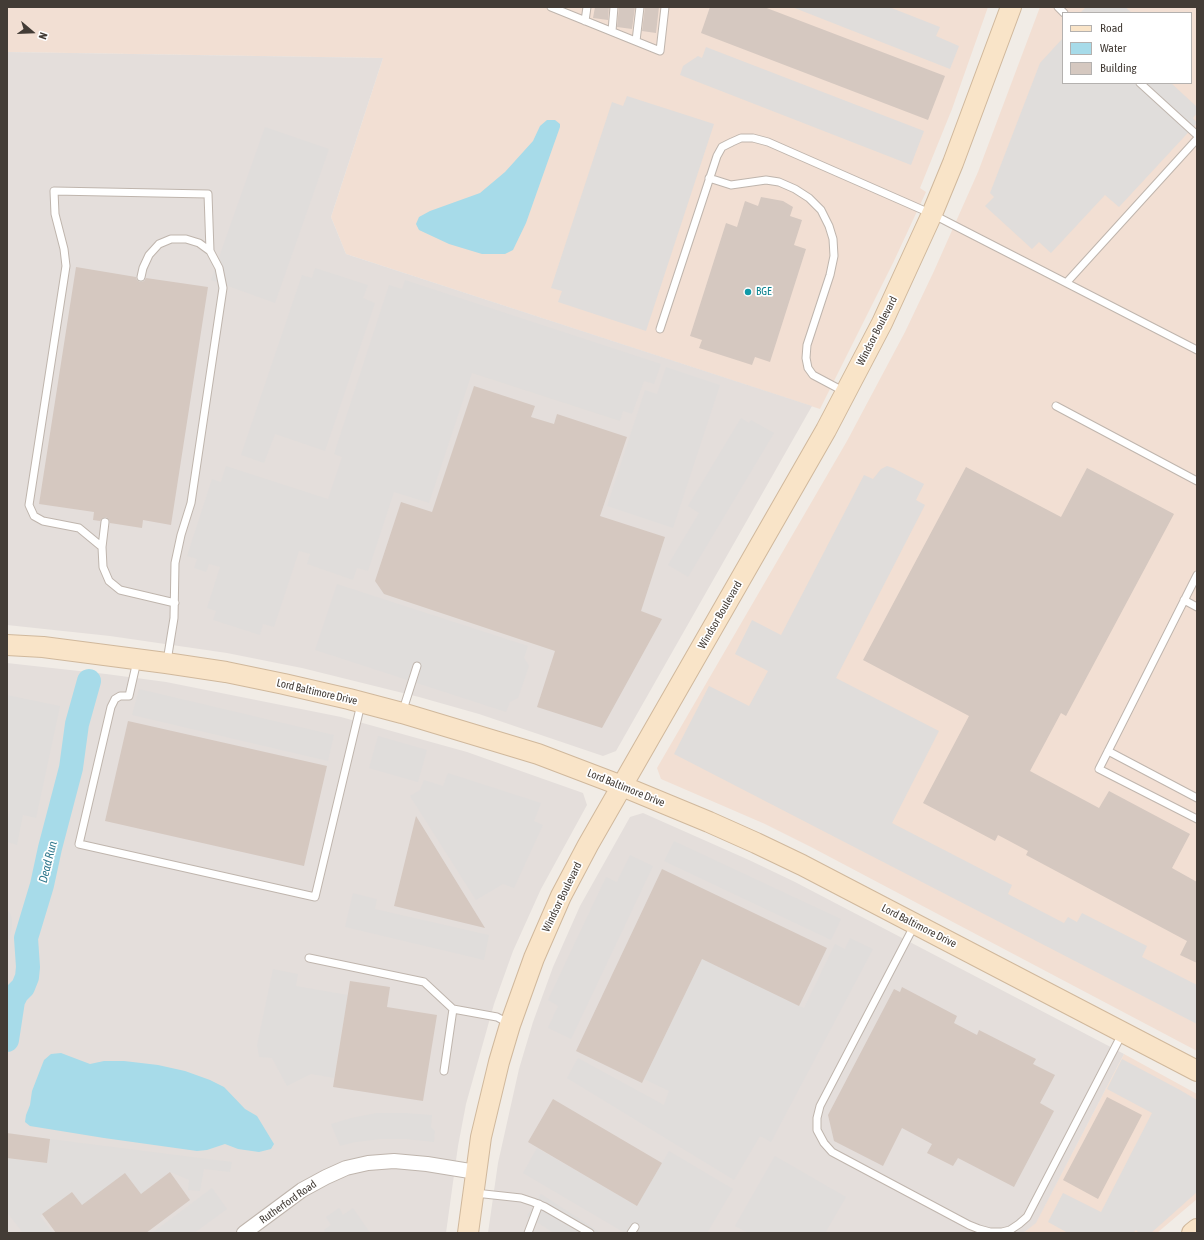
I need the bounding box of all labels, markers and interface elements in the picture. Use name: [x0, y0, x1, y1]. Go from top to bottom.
north arrow: [12, 12, 52, 52]
legend: [1062, 12, 1192, 84]
text: Road: [1100, 21, 1123, 35]
text: N: [37, 31, 50, 41]
text: Water: [1100, 41, 1126, 55]
text: Building: [1100, 61, 1137, 75]
place label: BGE: [756, 285, 772, 299]
marker: BGE: [743, 287, 753, 297]
street label: Windsor Boulevard: [854, 294, 900, 368]
street label: Windsor Boulevard: [695, 579, 745, 651]
street label: Lord Baltimore Drive: [275, 676, 359, 708]
street label: Lord Baltimore Drive: [585, 766, 667, 810]
water label: Dead Run: [36, 840, 60, 884]
street label: Windsor Boulevard: [539, 860, 585, 934]
street label: Lord Baltimore Drive: [879, 901, 959, 951]
street label: Rutherford Road: [257, 1177, 319, 1227]

